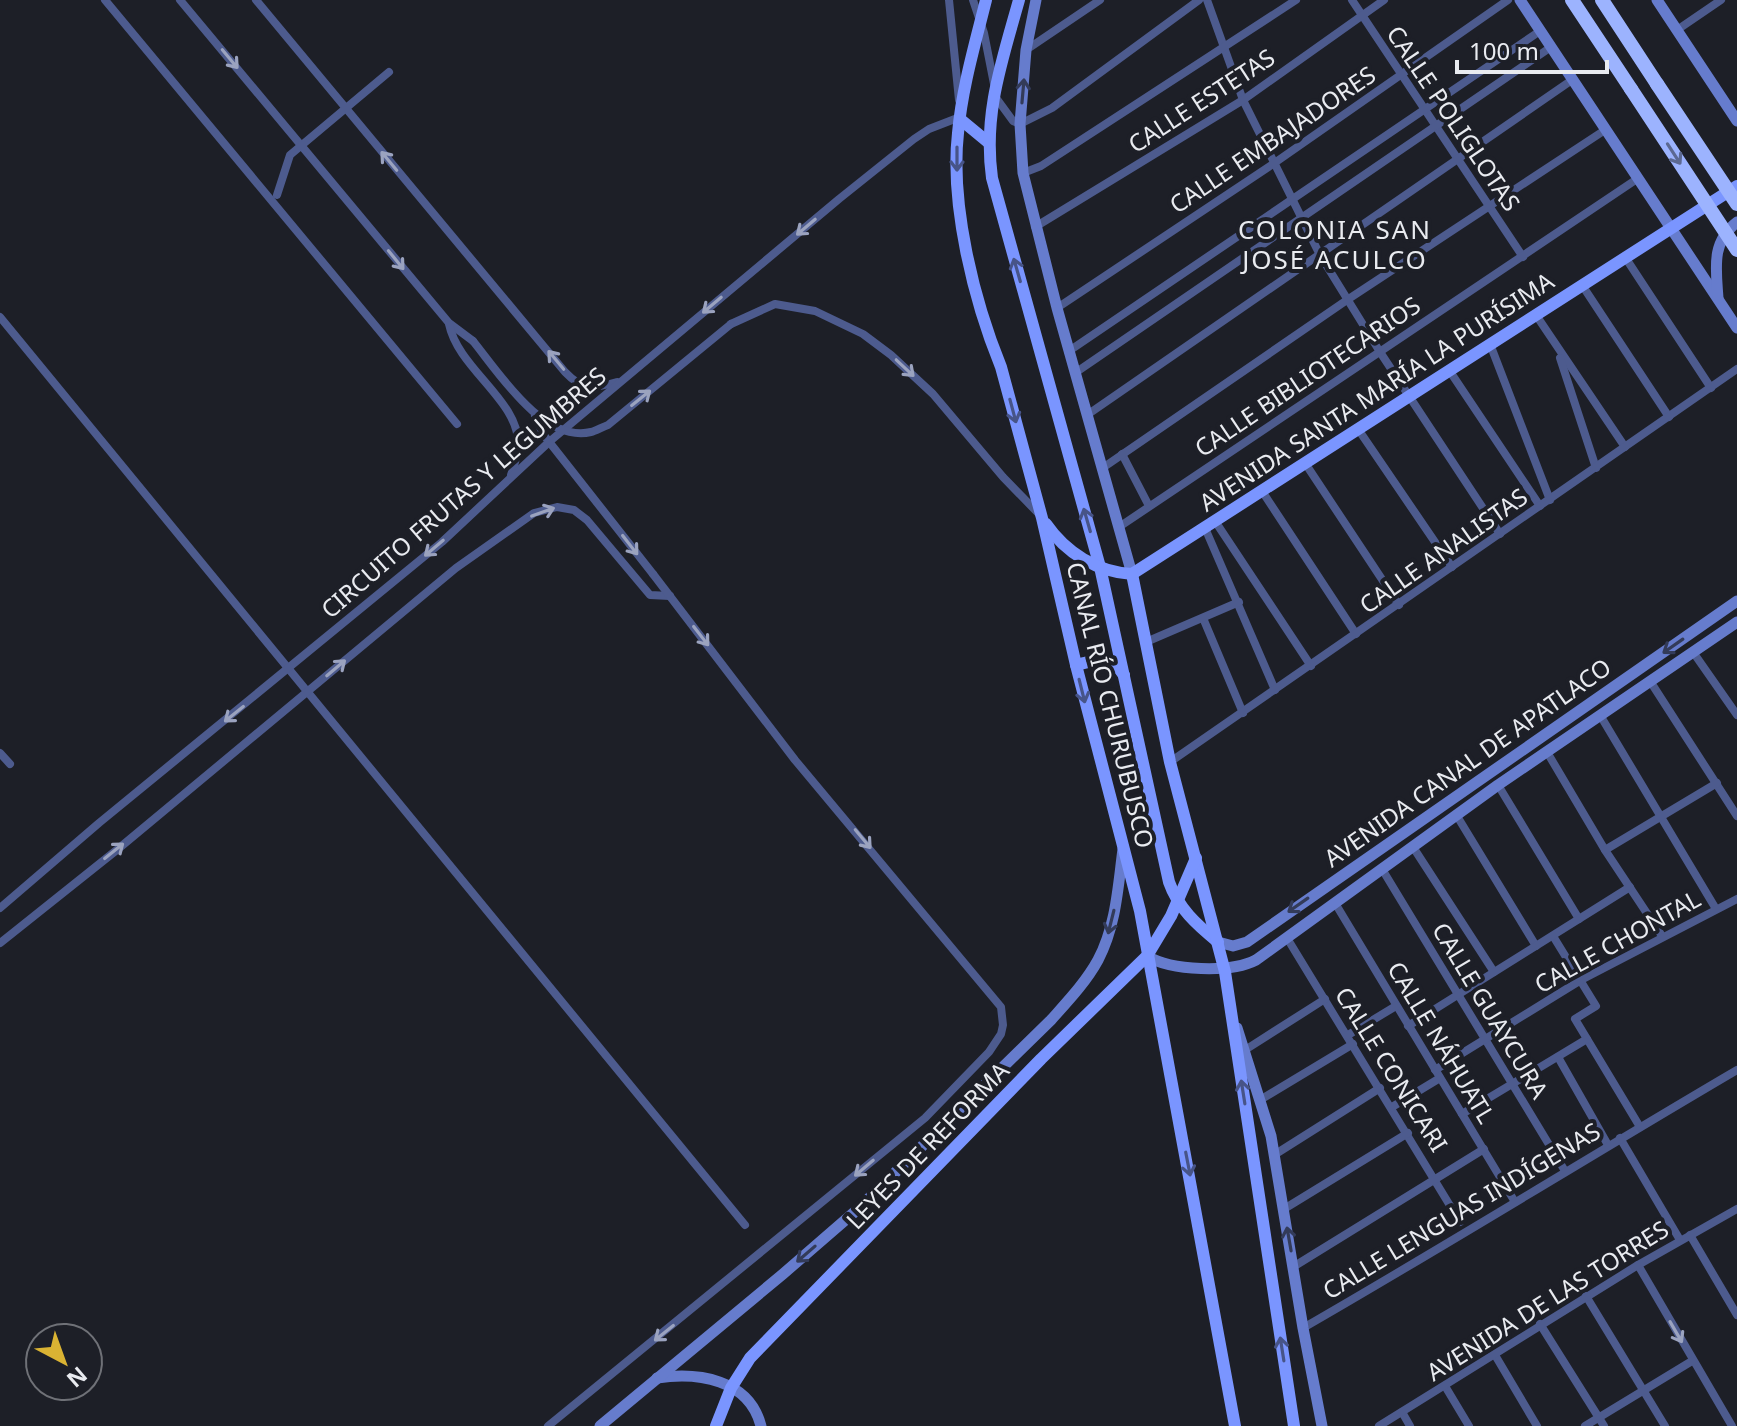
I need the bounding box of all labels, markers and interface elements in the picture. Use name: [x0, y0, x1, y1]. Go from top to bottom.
street label: CALLE POLIGLOTAS: [1380, 19, 1528, 217]
scale bar: [1457, 24, 1607, 74]
text: 100 m: [1469, 34, 1539, 67]
street label: CALLE ESTETAS: [1121, 40, 1281, 160]
one-way arrow: [221, 49, 239, 69]
street label: CALLE EMBAJADORES: [1162, 58, 1382, 220]
one-way arrow: [1016, 78, 1031, 105]
one-way arrow: [1666, 143, 1682, 165]
one-way arrow: [949, 145, 965, 172]
one-way arrow: [380, 151, 398, 171]
district label: COLONIA SAN JOSÉ ACULCO: [1238, 211, 1432, 277]
one-way arrow: [796, 218, 816, 236]
one-way arrow: [387, 249, 404, 270]
one-way arrow: [1009, 257, 1024, 283]
street label: AVENIDA SANTA MARÍA LA PURÍSIMA: [1192, 263, 1560, 518]
street label: CALLE BIBLIOTECARIOS: [1188, 288, 1426, 464]
one-way arrow: [702, 296, 723, 314]
one-way arrow: [547, 350, 565, 371]
one-way arrow: [895, 358, 915, 377]
street label: CIRCUITO FRUTAS Y LEGUMBRES: [313, 359, 613, 625]
one-way arrow: [631, 389, 651, 407]
one-way arrow: [1007, 398, 1022, 424]
street label: CALLE ANALISTAS: [1352, 480, 1534, 620]
one-way arrow: [530, 503, 554, 518]
one-way arrow: [1079, 507, 1094, 533]
one-way arrow: [621, 534, 639, 555]
one-way arrow: [424, 539, 445, 557]
street label: CANAL RÍO CHURUBUSCO: [1059, 559, 1163, 851]
one-way arrow: [692, 625, 710, 646]
one-way arrow: [1662, 638, 1684, 654]
street label: AVENIDA CANAL DE APATLACO: [1317, 650, 1617, 874]
one-way arrow: [325, 659, 346, 677]
one-way arrow: [1075, 678, 1090, 703]
one-way arrow: [224, 705, 245, 722]
one-way arrow: [854, 828, 872, 849]
one-way arrow: [104, 843, 125, 861]
street label: CALLE CHONTAL: [1528, 882, 1706, 1000]
one-way arrow: [1288, 897, 1310, 913]
one-way arrow: [1103, 908, 1118, 934]
street label: CALLE GUAYCURA: [1425, 916, 1557, 1105]
street label: CALLE NÁHUATL: [1381, 955, 1503, 1129]
street label: CALLE CONICARI: [1328, 980, 1456, 1158]
street label: LEYES DE REFORMA: [838, 1054, 1016, 1236]
one-way arrow: [1234, 1080, 1249, 1105]
street label: CALLE LENGUAS INDÍGENAS: [1316, 1114, 1606, 1306]
one-way arrow: [1181, 1151, 1196, 1176]
one-way arrow: [855, 1159, 875, 1177]
street label: AVENIDA DE LAS TORRES: [1420, 1212, 1674, 1388]
one-way arrow: [1280, 1227, 1295, 1252]
one-way arrow: [797, 1245, 817, 1263]
one-way arrow: [1669, 1320, 1684, 1344]
north arrow: [24, 1322, 104, 1402]
one-way arrow: [654, 1324, 675, 1342]
one-way arrow: [1274, 1337, 1289, 1362]
text: N: [61, 1361, 94, 1395]

